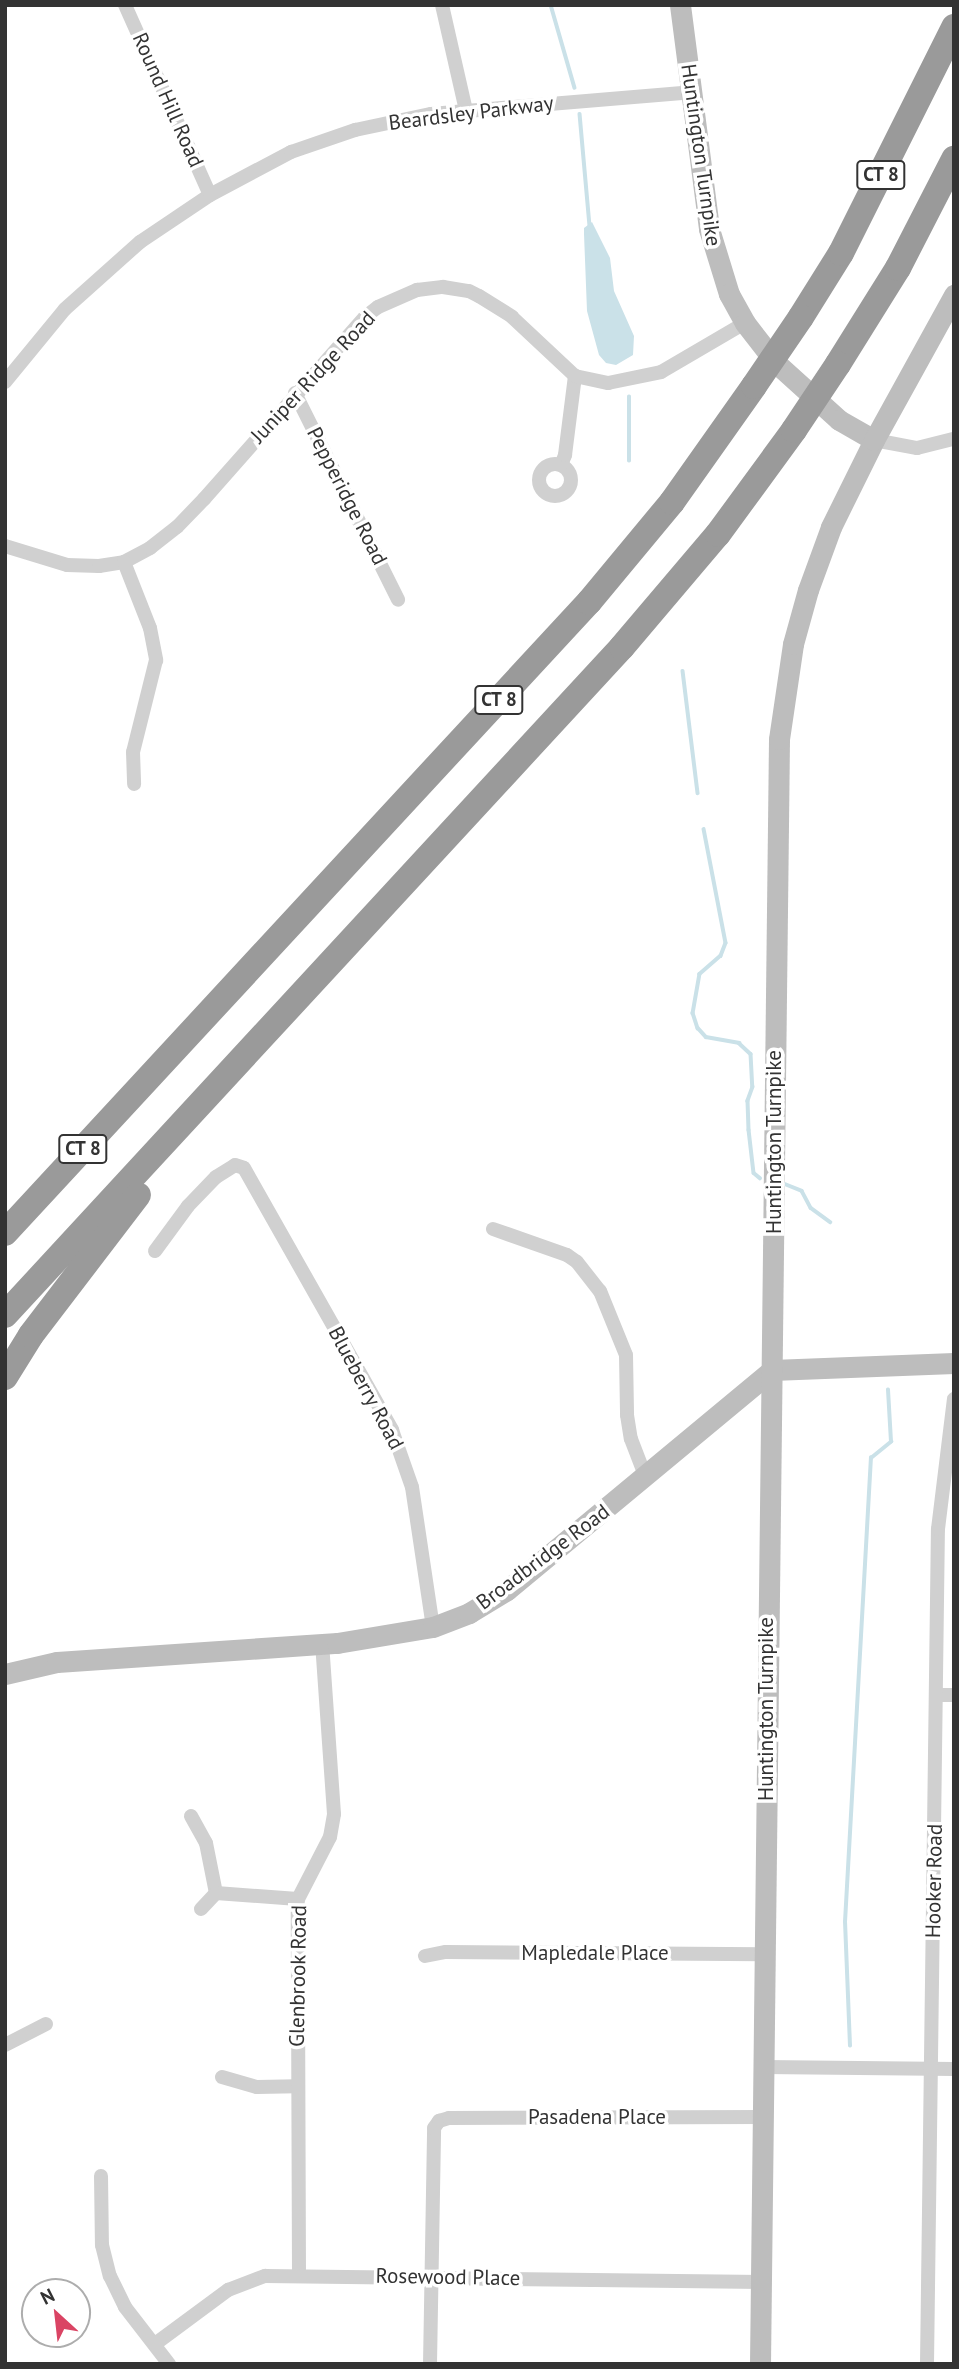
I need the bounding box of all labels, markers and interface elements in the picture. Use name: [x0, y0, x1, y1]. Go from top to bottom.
street label: Round Hill Road: [127, 29, 209, 171]
street label: Huntington Turnpike: [676, 62, 726, 248]
street label: Beardsley Parkway: [387, 90, 555, 136]
road number: CT 8: [855, 160, 907, 190]
street label: Juniper Ridge Road: [246, 306, 380, 448]
street label: Pepperidge Road: [301, 423, 393, 569]
road number: CT 8: [473, 684, 525, 716]
street label: Huntington Turnpike: [761, 1050, 787, 1234]
road number: CT 8: [57, 1134, 109, 1164]
street label: Blueberry Road: [323, 1322, 409, 1454]
street label: Broadbridge Road: [472, 1499, 614, 1615]
street label: Huntington Turnpike: [753, 1617, 779, 1801]
street label: Hooker Road: [920, 1824, 948, 1938]
street label: Glenbrook Road: [284, 1905, 312, 2047]
street label: Mapledale Place: [521, 1940, 669, 1966]
street label: Pasadena Place: [528, 2104, 666, 2130]
street label: Rosewood Place: [375, 2263, 521, 2291]
north arrow: [21, 2278, 91, 2348]
text: N: [36, 2283, 58, 2310]

